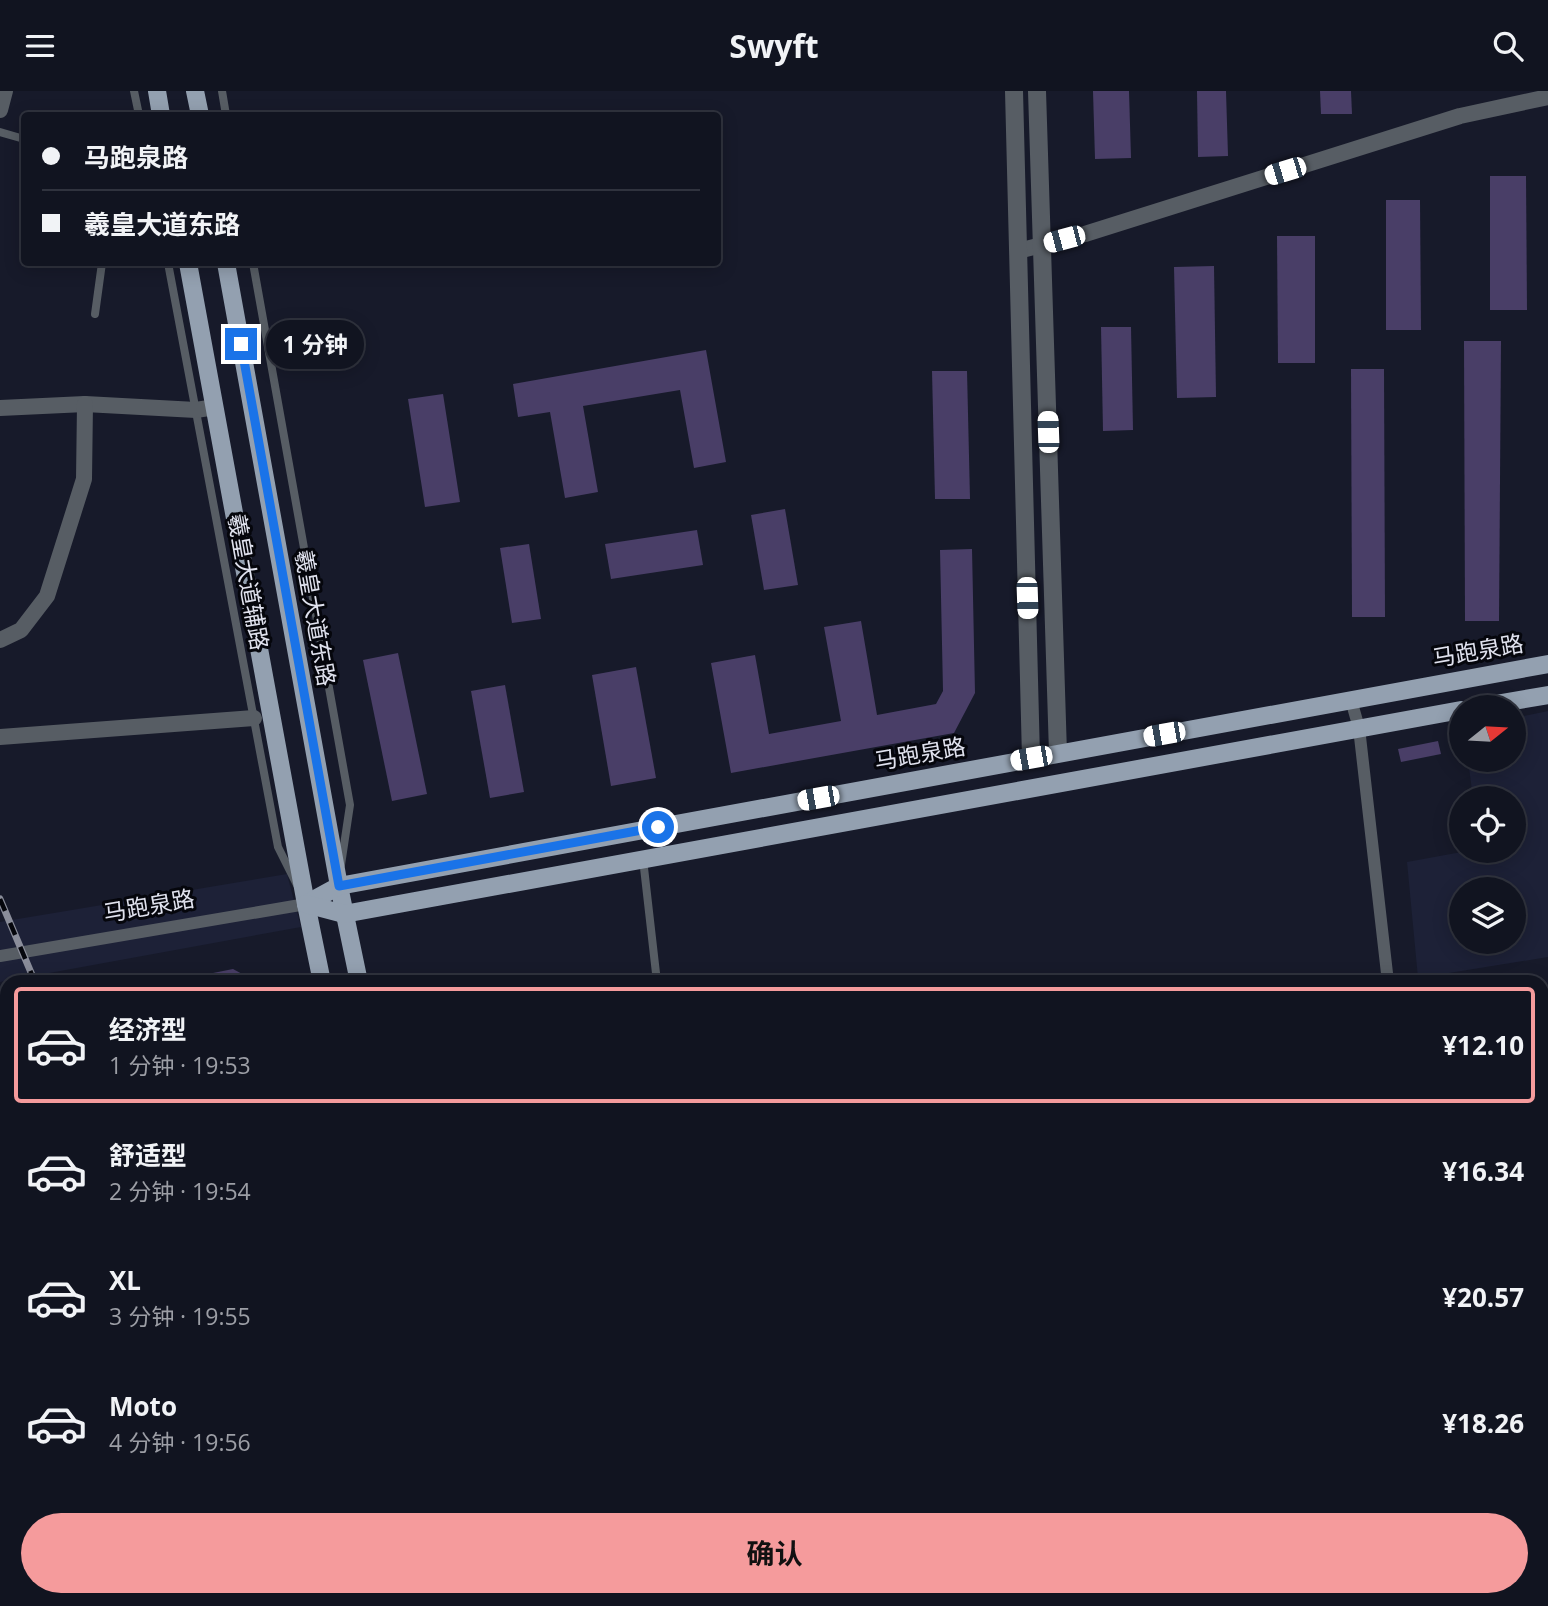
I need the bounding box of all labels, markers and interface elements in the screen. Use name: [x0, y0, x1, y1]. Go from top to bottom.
text: Swyft: [729, 24, 819, 67]
icon: menu: [21, 27, 59, 65]
icon: search: [1489, 27, 1527, 65]
text: 马跑泉路: [84, 139, 188, 175]
car: [1262, 155, 1309, 187]
text: 羲皇大道东路: [84, 206, 240, 242]
car: [1041, 223, 1088, 255]
callout: 1 分钟: [266, 320, 364, 369]
route end: [225, 328, 257, 360]
text: 1 分钟: [282, 328, 348, 360]
car: [1037, 411, 1060, 453]
street label: 羲皇大道辅路: [221, 511, 277, 653]
street label: 羲皇大道东路: [288, 547, 344, 689]
car: [1016, 577, 1039, 619]
street label: 马跑泉路: [1430, 626, 1526, 674]
north arrow: [1449, 695, 1526, 772]
map controls: [1449, 695, 1526, 954]
car: [1142, 720, 1187, 748]
street label: 马跑泉路: [872, 729, 968, 777]
car: [1009, 744, 1054, 772]
car: [796, 784, 841, 812]
button: locate: [1449, 786, 1526, 863]
route start: [642, 811, 674, 843]
button: layers: [1449, 877, 1526, 954]
street label: 马跑泉路: [101, 881, 197, 929]
text: 经济型: [109, 1011, 187, 1047]
icon: car: [25, 1014, 88, 1077]
text: ¥12.10: [1442, 1027, 1524, 1063]
text: 1 分钟 · 19:53: [109, 1049, 251, 1081]
text: 舒适型: [109, 1137, 187, 1173]
icon: car: [25, 1140, 88, 1203]
text: ¥16.34: [1442, 1153, 1524, 1189]
text: 2 分钟 · 19:54: [109, 1175, 251, 1207]
text: XL: [109, 1262, 141, 1298]
icon: car: [25, 1266, 88, 1329]
text: ¥20.57: [1442, 1279, 1524, 1315]
text: 3 分钟 · 19:55: [109, 1300, 251, 1332]
text: Moto: [109, 1388, 177, 1424]
icon: car: [25, 1392, 88, 1455]
text: ¥18.26: [1442, 1405, 1524, 1441]
text: 4 分钟 · 19:56: [109, 1426, 251, 1458]
button: 确认: [21, 1513, 1528, 1593]

